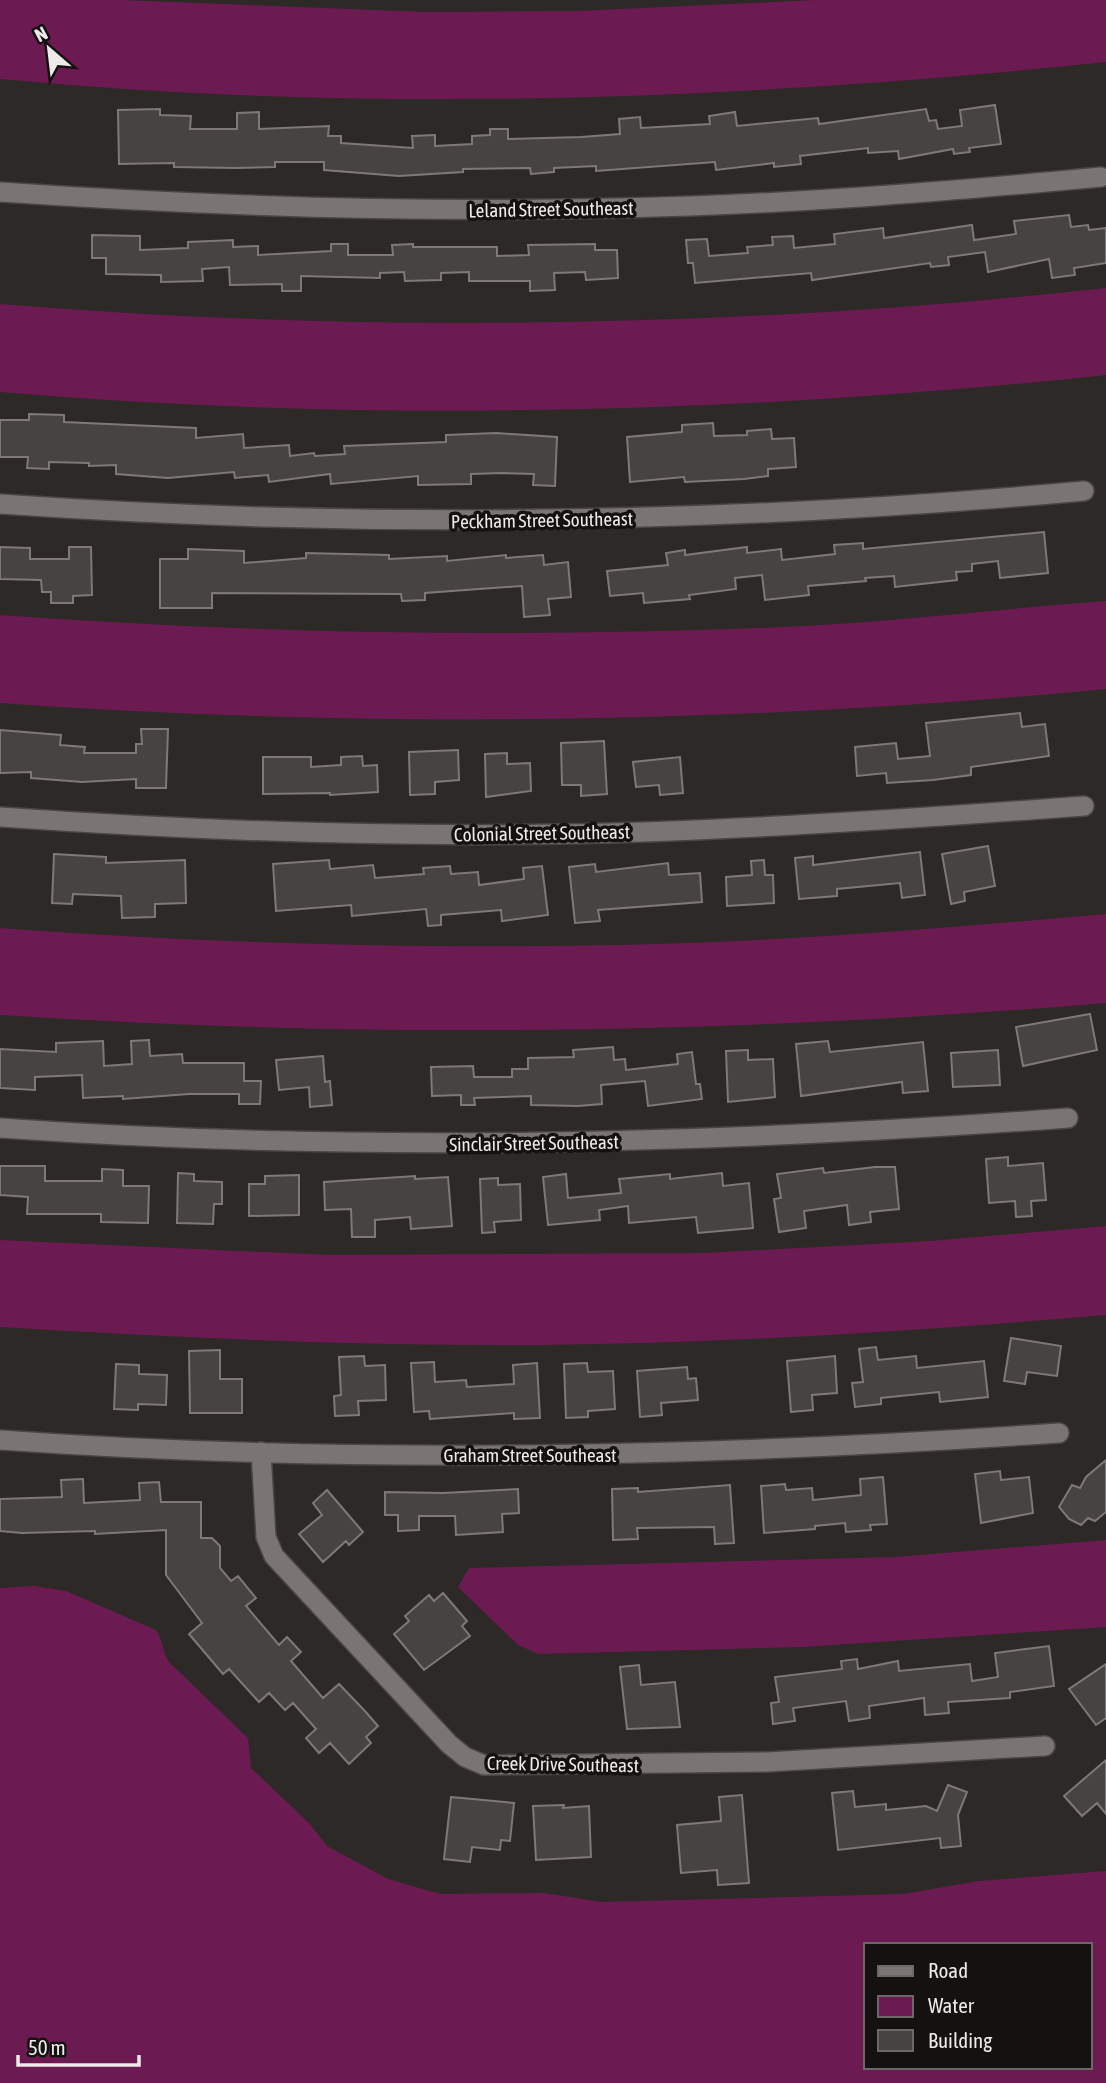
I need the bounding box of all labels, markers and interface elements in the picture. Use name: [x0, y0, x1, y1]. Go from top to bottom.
north arrow: [14, 14, 84, 84]
text: N: [31, 22, 51, 46]
street label: Leland Street Southeast: [468, 197, 634, 221]
street label: Peckham Street Southeast: [451, 507, 633, 533]
street label: Colonial Street Southeast: [454, 820, 630, 846]
street label: Sinclair Street Southeast: [449, 1131, 619, 1155]
street label: Graham Street Southeast: [443, 1444, 617, 1466]
street label: Creek Drive Southeast: [487, 1752, 639, 1776]
legend: [864, 1943, 1092, 2069]
text: Road: [928, 1958, 968, 1982]
text: Water: [928, 1993, 975, 2017]
scale bar: [18, 2024, 138, 2068]
text: Building: [928, 2028, 992, 2052]
text: 50 m: [28, 2035, 66, 2059]

